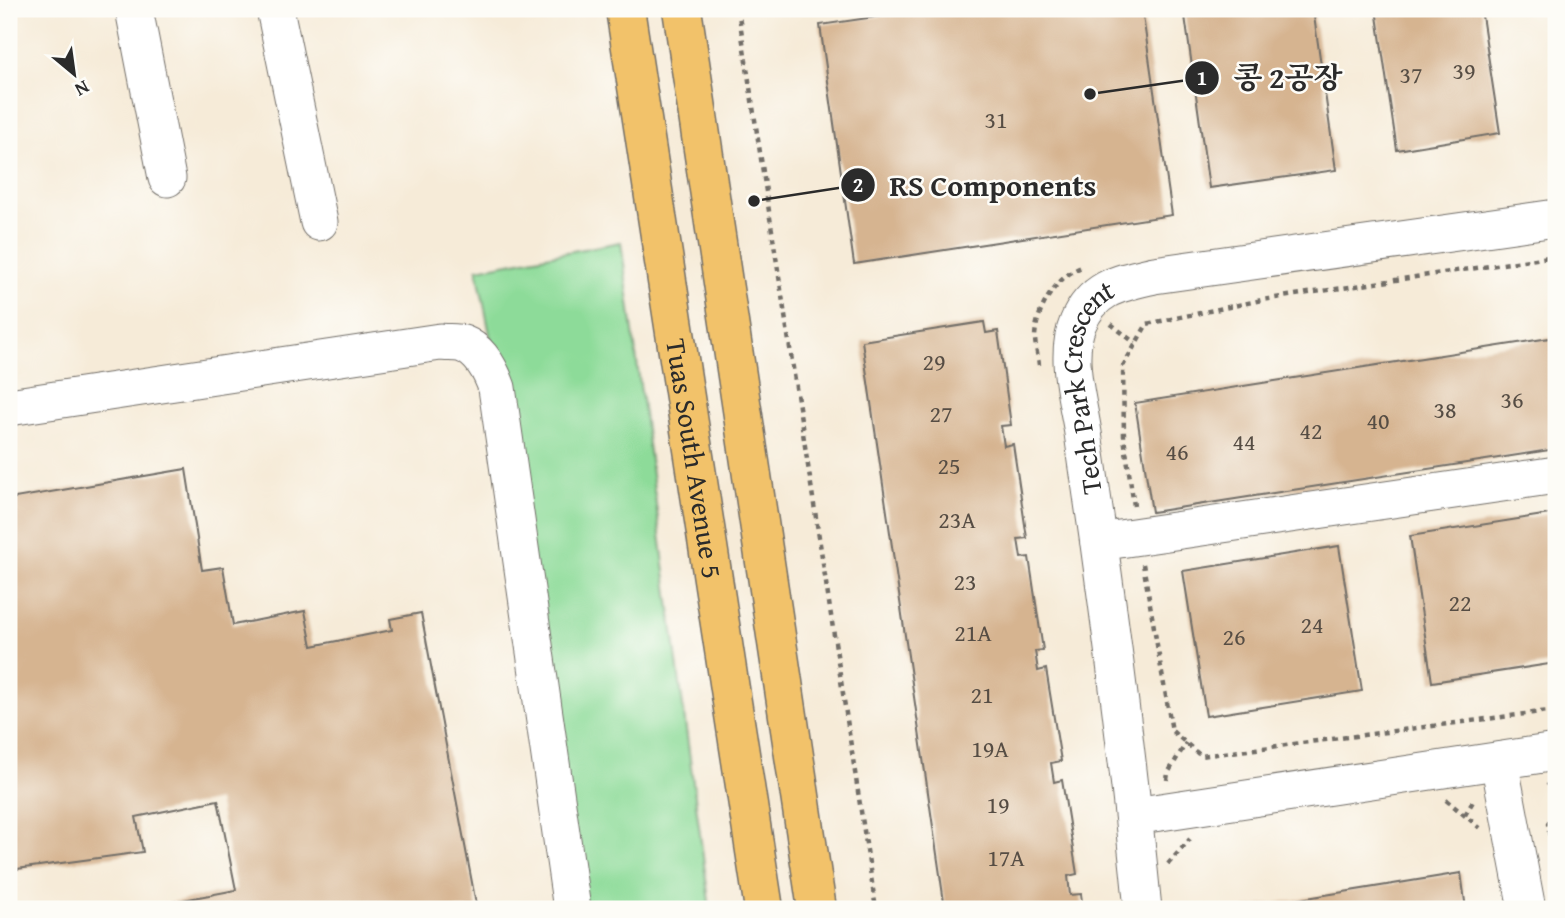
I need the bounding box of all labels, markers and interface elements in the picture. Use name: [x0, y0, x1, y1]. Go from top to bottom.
north arrow: [38, 38, 108, 108]
callout: 콩 2공장: [1184, 52, 1356, 103]
house number: 39: [1452, 53, 1476, 88]
text: 콩 2공장: [1233, 55, 1343, 99]
house number: 37: [1399, 57, 1423, 92]
text: 1: [1197, 62, 1207, 93]
text: N: [70, 74, 95, 104]
house number: 31: [984, 102, 1008, 137]
callout: RS Components: [841, 160, 1111, 211]
text: RS Components: [889, 163, 1097, 207]
text: 2: [853, 169, 863, 200]
street label: Tech Park Crescent: [1051, 268, 1121, 497]
street label: Tuas South Avenue 5: [656, 336, 734, 581]
house number: 29: [922, 344, 946, 379]
house number: 36: [1500, 382, 1524, 417]
house number: 38: [1433, 392, 1457, 427]
house number: 27: [929, 396, 953, 431]
house number: 40: [1366, 403, 1390, 438]
house number: 42: [1299, 413, 1323, 448]
house number: 44: [1232, 424, 1256, 459]
house number: 46: [1165, 434, 1189, 469]
house number: 25: [937, 448, 961, 483]
house number: 23A: [938, 502, 976, 537]
house number: 23: [953, 564, 977, 599]
house number: 22: [1448, 585, 1472, 620]
house number: 24: [1300, 607, 1324, 642]
house number: 21A: [954, 615, 992, 650]
house number: 26: [1222, 619, 1246, 654]
house number: 21: [970, 677, 994, 712]
house number: 19A: [971, 731, 1009, 766]
house number: 19: [986, 787, 1010, 822]
house number: 17A: [987, 840, 1025, 875]

